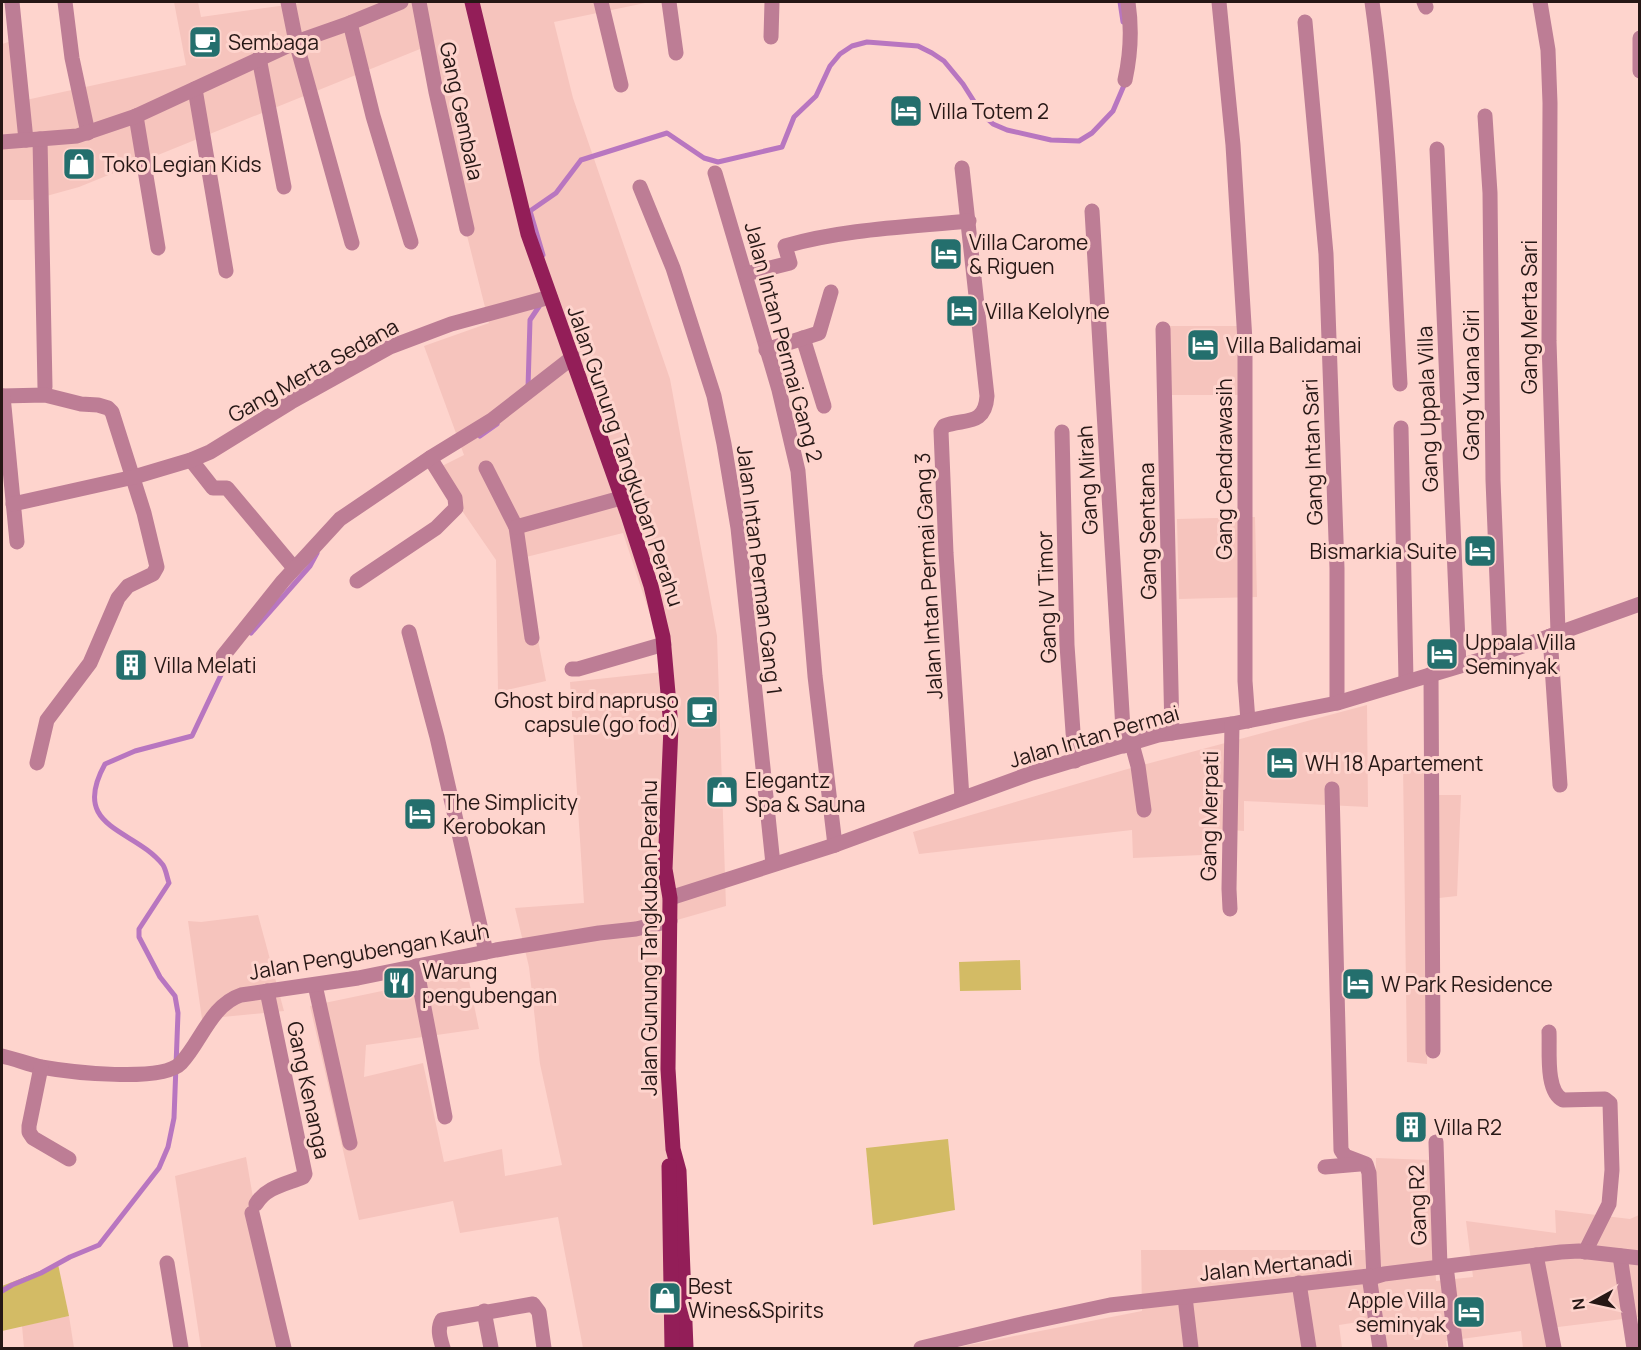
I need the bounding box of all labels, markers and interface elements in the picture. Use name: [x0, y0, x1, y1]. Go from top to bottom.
cafe icon: Sembaga: [187, 24, 223, 60]
place label: Sembaga: [228, 28, 319, 56]
street label: Gang Gembala: [434, 39, 490, 183]
hotel icon: Villa Totem 2: [888, 93, 924, 129]
place label: Villa Totem 2: [929, 97, 1049, 125]
shop icon: Toko Legian Kids: [61, 146, 97, 182]
place label: Toko Legian Kids: [102, 150, 262, 178]
street label: Jalan Intan Permai Gang 2: [738, 219, 830, 465]
place label: Villa Carome & Riguen: [969, 228, 1088, 280]
hotel icon: Villa Carome & Riguen: [928, 236, 964, 272]
street label: Gang Merta Sari: [1515, 240, 1543, 394]
hotel icon: Villa Kelolyne: [944, 293, 980, 329]
place label: Villa Kelolyne: [985, 297, 1110, 325]
street label: Jalan Gunung Tangkuban Perahu: [561, 302, 691, 610]
street label: Gang Yuana Giri: [1457, 309, 1485, 461]
street label: Gang Merta Sedana: [223, 311, 403, 429]
street label: Gang Uppala Villa: [1410, 325, 1444, 493]
hotel icon: Villa Balidamai: [1185, 327, 1221, 363]
place label: Villa Balidamai: [1226, 331, 1362, 359]
street label: Gang Cendrawasih: [1210, 378, 1238, 560]
street label: Gang Intan Sari: [1295, 378, 1329, 526]
street label: Gang Mirah: [1070, 425, 1104, 535]
street label: Jalan Intan Perman Gang 1: [731, 444, 789, 696]
street label: Jalan Intan Permai Gang 3: [908, 452, 948, 700]
street label: Gang Sentana: [1132, 462, 1162, 600]
street label: Gang IV Timor: [1030, 530, 1062, 664]
hotel icon: Bismarkia Suite: [1462, 533, 1498, 569]
place label: Bismarkia Suite: [1309, 537, 1457, 565]
place label: Uppala Villa Seminyak: [1465, 628, 1576, 680]
hotel icon: Uppala Villa Seminyak: [1424, 636, 1460, 672]
building icon: Villa Melati: [113, 647, 149, 683]
place label: Villa Melati: [154, 651, 257, 679]
place label: Ghost bird napruso capsule(go fod): [494, 686, 679, 738]
cafe icon: Ghost bird napruso capsule(go fod): [684, 694, 720, 730]
street label: Jalan Intan Permai: [1006, 698, 1182, 774]
hotel icon: WH 18 Apartement: [1264, 745, 1300, 781]
place label: WH 18 Apartement: [1305, 749, 1483, 777]
street label: Gang Merpati: [1194, 751, 1224, 881]
place label: Elegantz Spa & Sauna: [745, 766, 865, 818]
shop icon: Elegantz Spa & Sauna: [704, 774, 740, 810]
street label: Jalan Gunung Tangkuban Perahu: [635, 780, 663, 1096]
place label: The Simplicity Kerobokan: [443, 788, 578, 840]
hotel icon: The Simplicity Kerobokan: [402, 796, 438, 832]
street label: Jalan Pengubengan Kauh: [247, 916, 491, 986]
place label: Warung pengubengan: [422, 957, 557, 1009]
restaurant icon: Warung pengubengan: [381, 965, 417, 1001]
hotel icon: W Park Residence: [1340, 966, 1376, 1002]
place label: W Park Residence: [1381, 970, 1553, 998]
street label: Gang Kenanga: [281, 1019, 337, 1161]
building icon: Villa R2: [1393, 1109, 1429, 1145]
place label: Villa R2: [1434, 1113, 1502, 1141]
street label: Gang R2: [1402, 1164, 1432, 1246]
street label: Jalan Mertanadi: [1198, 1243, 1354, 1287]
place label: Best Wines&Spirits: [688, 1272, 824, 1324]
north arrow: [1563, 1272, 1623, 1332]
shop icon: Best Wines&Spirits: [647, 1280, 683, 1316]
place label: Apple Villa seminyak: [1348, 1286, 1447, 1338]
hotel icon: Apple Villa seminyak: [1451, 1294, 1487, 1330]
text: N: [1566, 1297, 1590, 1311]

